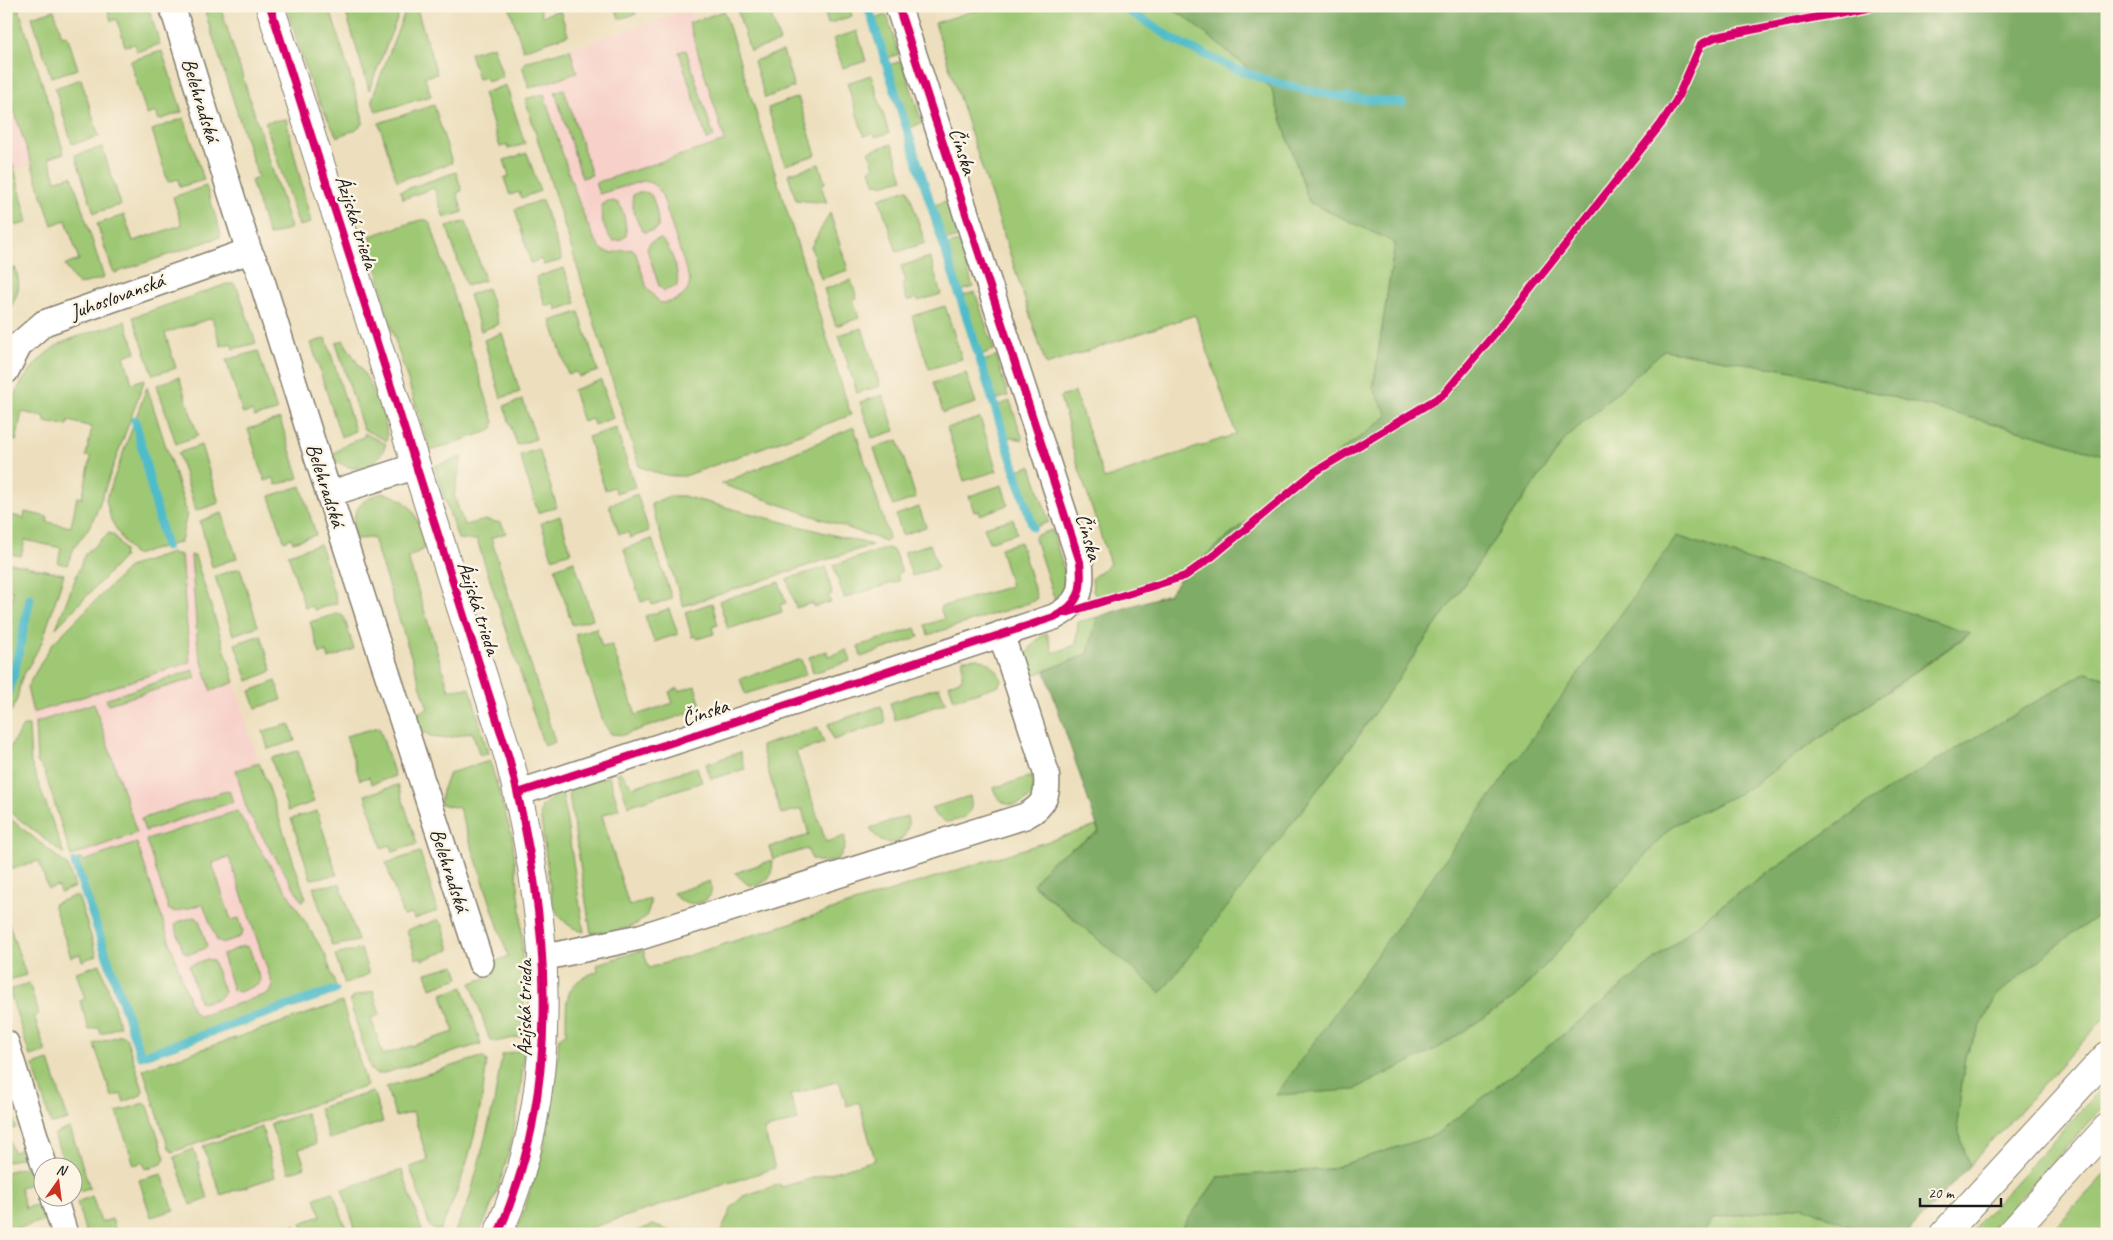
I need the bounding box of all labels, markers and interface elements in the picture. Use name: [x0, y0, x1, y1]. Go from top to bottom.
street label: Belehradská: [176, 55, 227, 147]
street label: Čínska: [943, 124, 983, 179]
street label: Ázijská trieda: [330, 172, 385, 274]
street label: Juhoslovanská: [65, 266, 169, 325]
street label: Belehradská: [300, 440, 352, 532]
street label: Čínska: [1070, 511, 1109, 565]
street label: Ázijská trieda: [452, 558, 507, 660]
street label: Čínska: [678, 692, 733, 732]
street label: Belehradská: [424, 825, 476, 917]
street label: Ázijská trieda: [511, 957, 537, 1056]
north arrow: [32, 1158, 82, 1208]
text: N: [55, 1161, 70, 1180]
scale bar: [1920, 1175, 2002, 1207]
text: 20 m: [1928, 1184, 1955, 1203]

